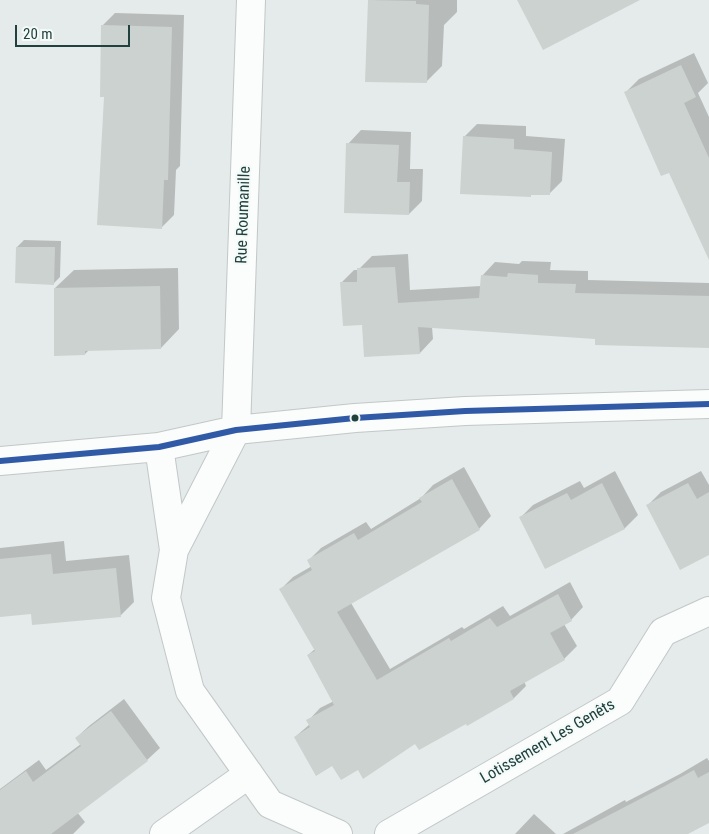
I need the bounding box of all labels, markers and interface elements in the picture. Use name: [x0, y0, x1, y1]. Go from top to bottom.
scale bar: [18, 15, 132, 47]
text: 20 m: [23, 25, 53, 43]
street label: Rue Roumanille: [233, 166, 255, 264]
unlabelled marker: [350, 413, 360, 423]
street label: Lotissement Les Genêts: [477, 696, 619, 788]

